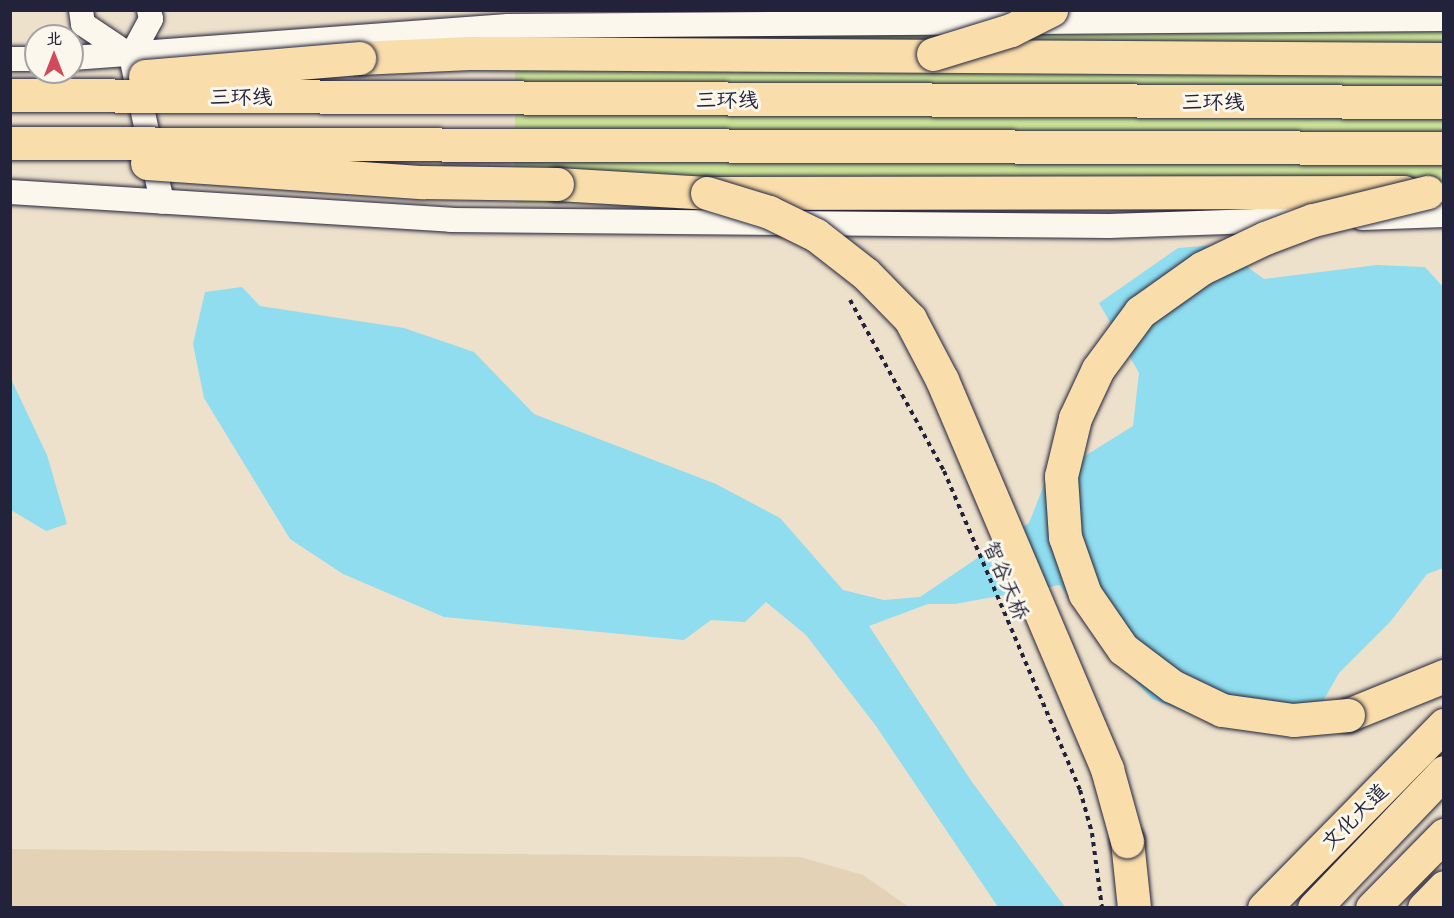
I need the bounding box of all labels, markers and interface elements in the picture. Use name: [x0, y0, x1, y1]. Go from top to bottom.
north arrow: [24, 24, 84, 84]
text: 北: [46, 27, 62, 48]
street label: 三环线: [210, 83, 272, 109]
street label: 三环线: [696, 86, 758, 112]
street label: 三环线: [1182, 88, 1244, 114]
street label: 智谷天桥: [979, 536, 1035, 624]
street label: 文化大道: [1315, 777, 1393, 855]

